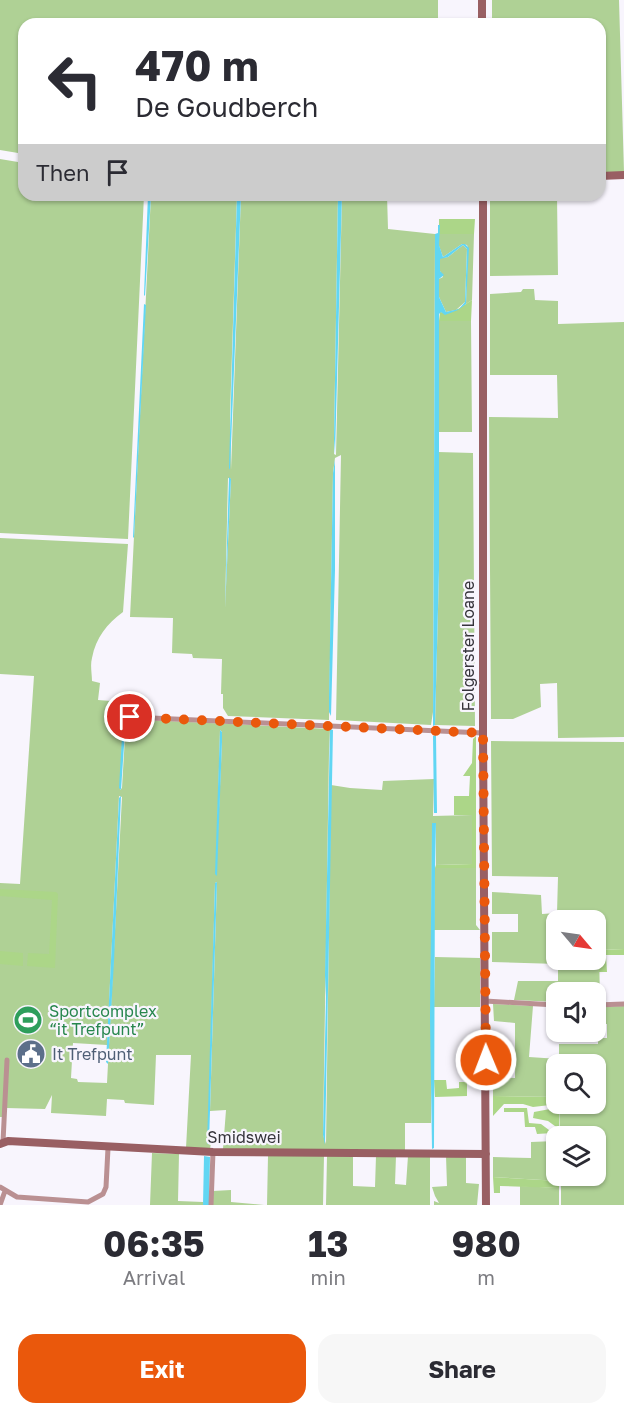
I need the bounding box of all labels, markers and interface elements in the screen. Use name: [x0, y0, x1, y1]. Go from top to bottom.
text: 470 m: [135, 40, 259, 90]
icon: left: [36, 42, 114, 120]
text: De Goudberch: [135, 91, 318, 123]
icon: arrive: [101, 156, 134, 189]
text: Then: [36, 159, 89, 186]
street label: Folgerster Loane: [458, 581, 478, 711]
pin: [104, 691, 155, 742]
icon: arrive: [113, 700, 146, 733]
north arrow: [546, 910, 606, 970]
map controls: [546, 910, 606, 1186]
button: sound: [546, 982, 606, 1042]
place label: Sportcomplex “it Trefpunt”: [49, 1001, 157, 1039]
sports icon: Sportcomplex “it Trefpunt”: [12, 1004, 44, 1036]
position arrow: [454, 1028, 518, 1092]
public building icon: It Trefpunt: [15, 1038, 47, 1070]
place label: It Trefpunt: [52, 1044, 133, 1064]
button: search: [546, 1054, 606, 1114]
button: layers: [546, 1126, 606, 1186]
street label: Smidswei: [207, 1127, 281, 1147]
text: 06:35: [103, 1222, 205, 1265]
text: 13: [308, 1222, 348, 1265]
text: 980: [452, 1222, 521, 1265]
text: Arrival: [123, 1265, 185, 1289]
text: min: [310, 1265, 346, 1289]
text: m: [477, 1265, 495, 1289]
button: Exit: [18, 1334, 306, 1403]
button: Share: [318, 1334, 606, 1403]

